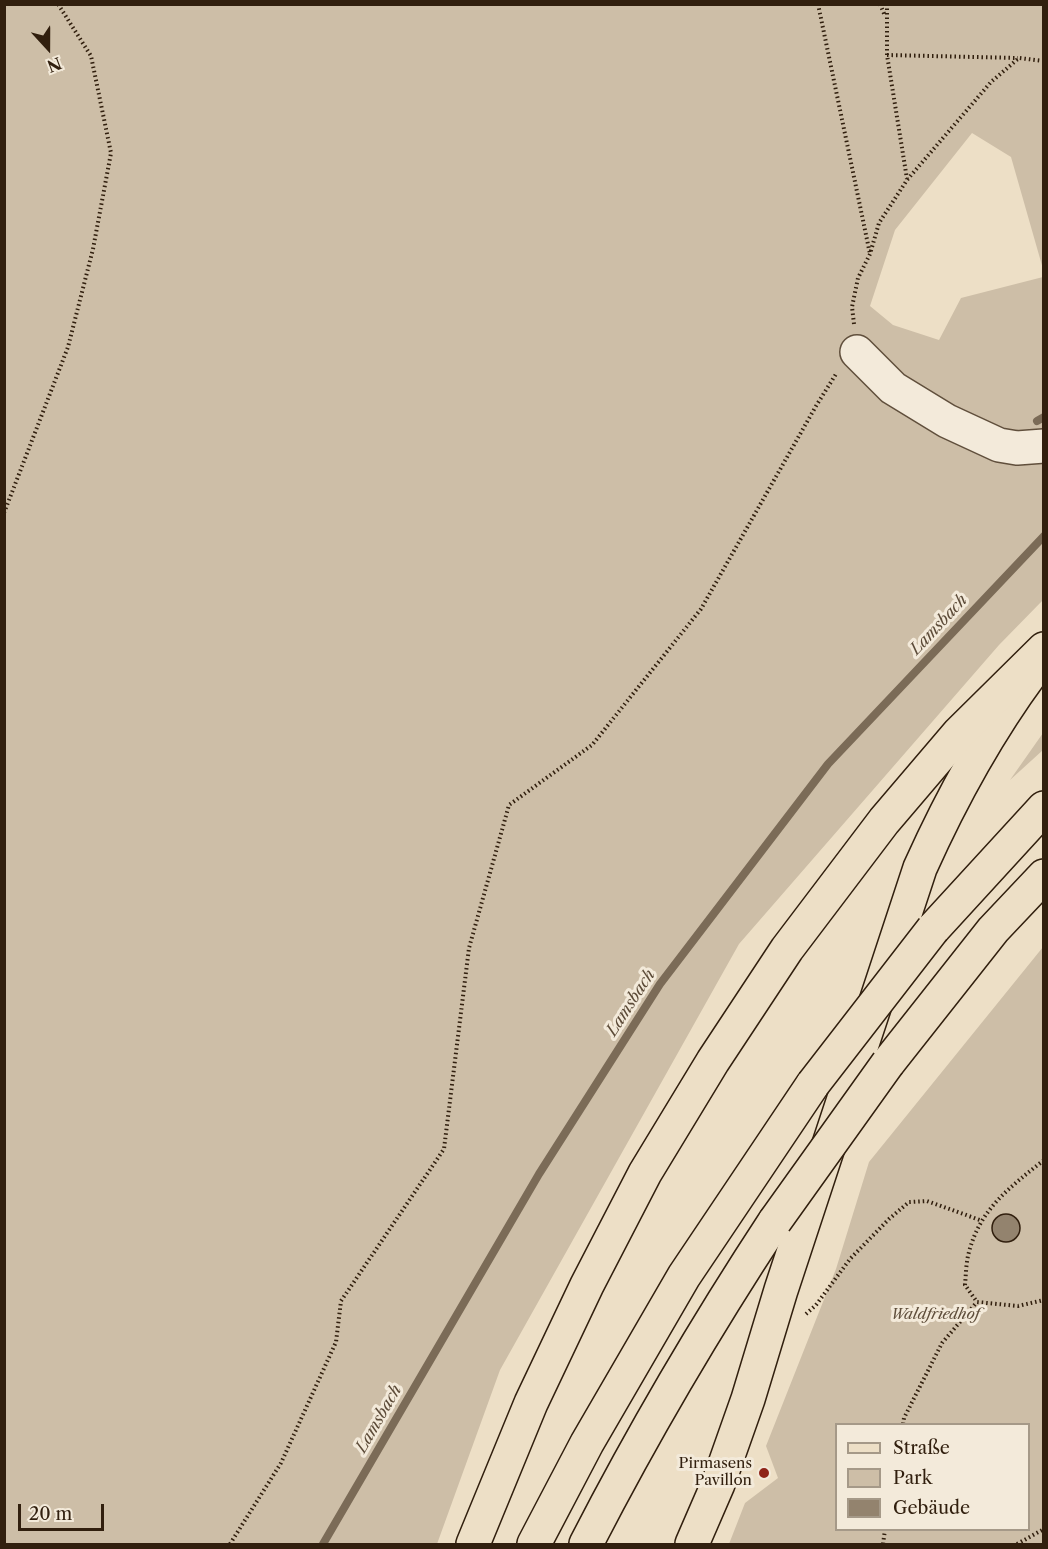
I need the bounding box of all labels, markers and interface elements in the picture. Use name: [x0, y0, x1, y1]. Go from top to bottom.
north arrow: [18, 18, 78, 78]
text: N: [44, 53, 65, 77]
water label: Lamsbach: [906, 591, 972, 659]
water label: Lamsbach: [602, 966, 660, 1040]
park label: Waldfriedhof: [891, 1306, 979, 1324]
water label: Lamsbach: [352, 1382, 406, 1456]
legend: [835, 1423, 1030, 1531]
text: Straße: [893, 1437, 950, 1459]
place label: Pirmasens Pavillon: [678, 1455, 752, 1490]
marker: Pirmasens Pavillon: [757, 1466, 771, 1480]
text: Park: [893, 1467, 932, 1489]
scale bar: [21, 1492, 106, 1530]
text: Gebäude: [893, 1497, 970, 1519]
text: 20 m: [29, 1503, 72, 1525]

